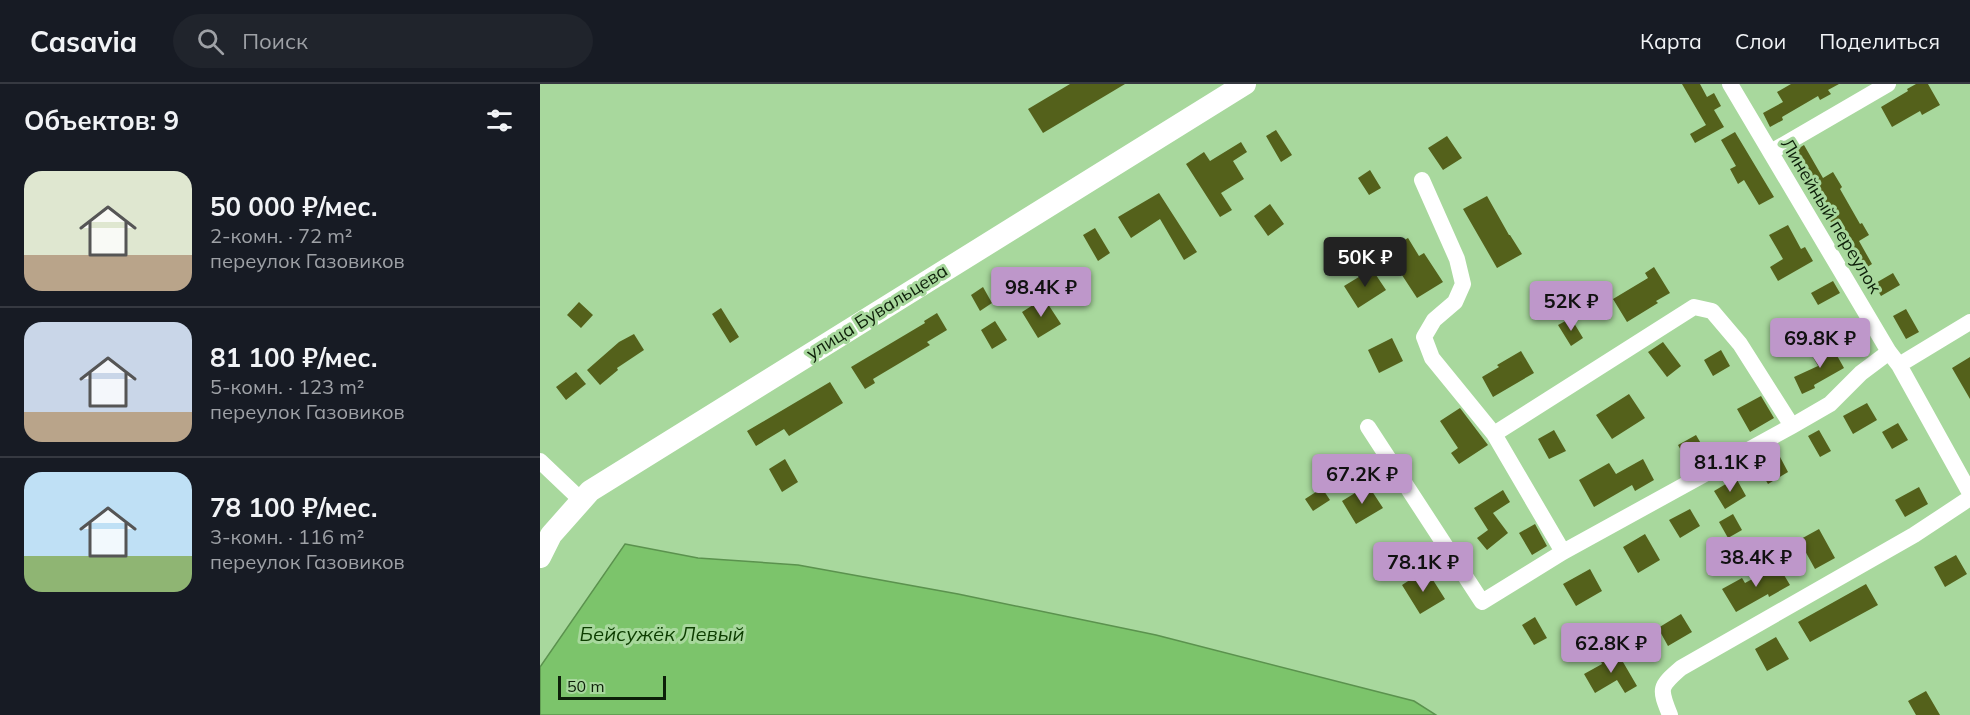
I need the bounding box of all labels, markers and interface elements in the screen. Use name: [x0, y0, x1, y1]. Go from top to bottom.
search box: [173, 14, 593, 68]
text: Casavia: [30, 24, 137, 59]
icon: search: [194, 25, 227, 58]
text: Поиск: [242, 27, 308, 55]
text: Карта: [1640, 28, 1702, 54]
text: Слои: [1735, 28, 1786, 54]
text: Поделиться: [1819, 28, 1940, 54]
text: Объектов: 9: [24, 104, 179, 137]
icon: filters: [483, 104, 516, 137]
street label: Линейный переулок: [1776, 134, 1887, 298]
text: 50 000 ₽/мес.: [210, 190, 377, 223]
icon: home: [72, 195, 144, 267]
text: 2-комн. · 72 m²: [210, 223, 352, 248]
pin: 50K ₽: [1323, 237, 1407, 288]
text: 50K ₽: [1338, 244, 1392, 269]
text: переулок Газовиков: [210, 248, 405, 273]
street label: улица Бувальцева: [802, 259, 952, 364]
pin: 98.4K ₽: [986, 267, 1096, 318]
text: 98.4K ₽: [1005, 274, 1077, 299]
pin: 52K ₽: [1529, 281, 1613, 332]
text: 52K ₽: [1544, 288, 1598, 313]
pin: 69.8K ₽: [1765, 318, 1875, 369]
text: 69.8K ₽: [1784, 325, 1856, 350]
text: 81 100 ₽/мес.: [210, 341, 377, 374]
icon: home: [72, 346, 144, 418]
text: 5-комн. · 123 m²: [210, 374, 364, 399]
text: переулок Газовиков: [210, 399, 405, 424]
pin: 81.1K ₽: [1675, 442, 1785, 493]
text: 81.1K ₽: [1694, 449, 1766, 474]
pin: 67.2K ₽: [1307, 454, 1417, 505]
text: 67.2K ₽: [1326, 461, 1398, 486]
text: 78 100 ₽/мес.: [210, 491, 377, 524]
icon: home: [72, 496, 144, 568]
text: 3-комн. · 116 m²: [210, 524, 364, 549]
pin: 38.4K ₽: [1701, 537, 1811, 588]
pin: 78.1K ₽: [1368, 542, 1478, 593]
text: 38.4K ₽: [1720, 544, 1792, 569]
text: переулок Газовиков: [210, 549, 405, 574]
text: 78.1K ₽: [1387, 549, 1459, 574]
water label: Бейсужёк Левый: [580, 621, 745, 646]
pin: 62.8K ₽: [1556, 623, 1666, 674]
text: 62.8K ₽: [1575, 630, 1647, 655]
scale bar: [558, 673, 666, 700]
text: 50 m: [567, 676, 604, 696]

